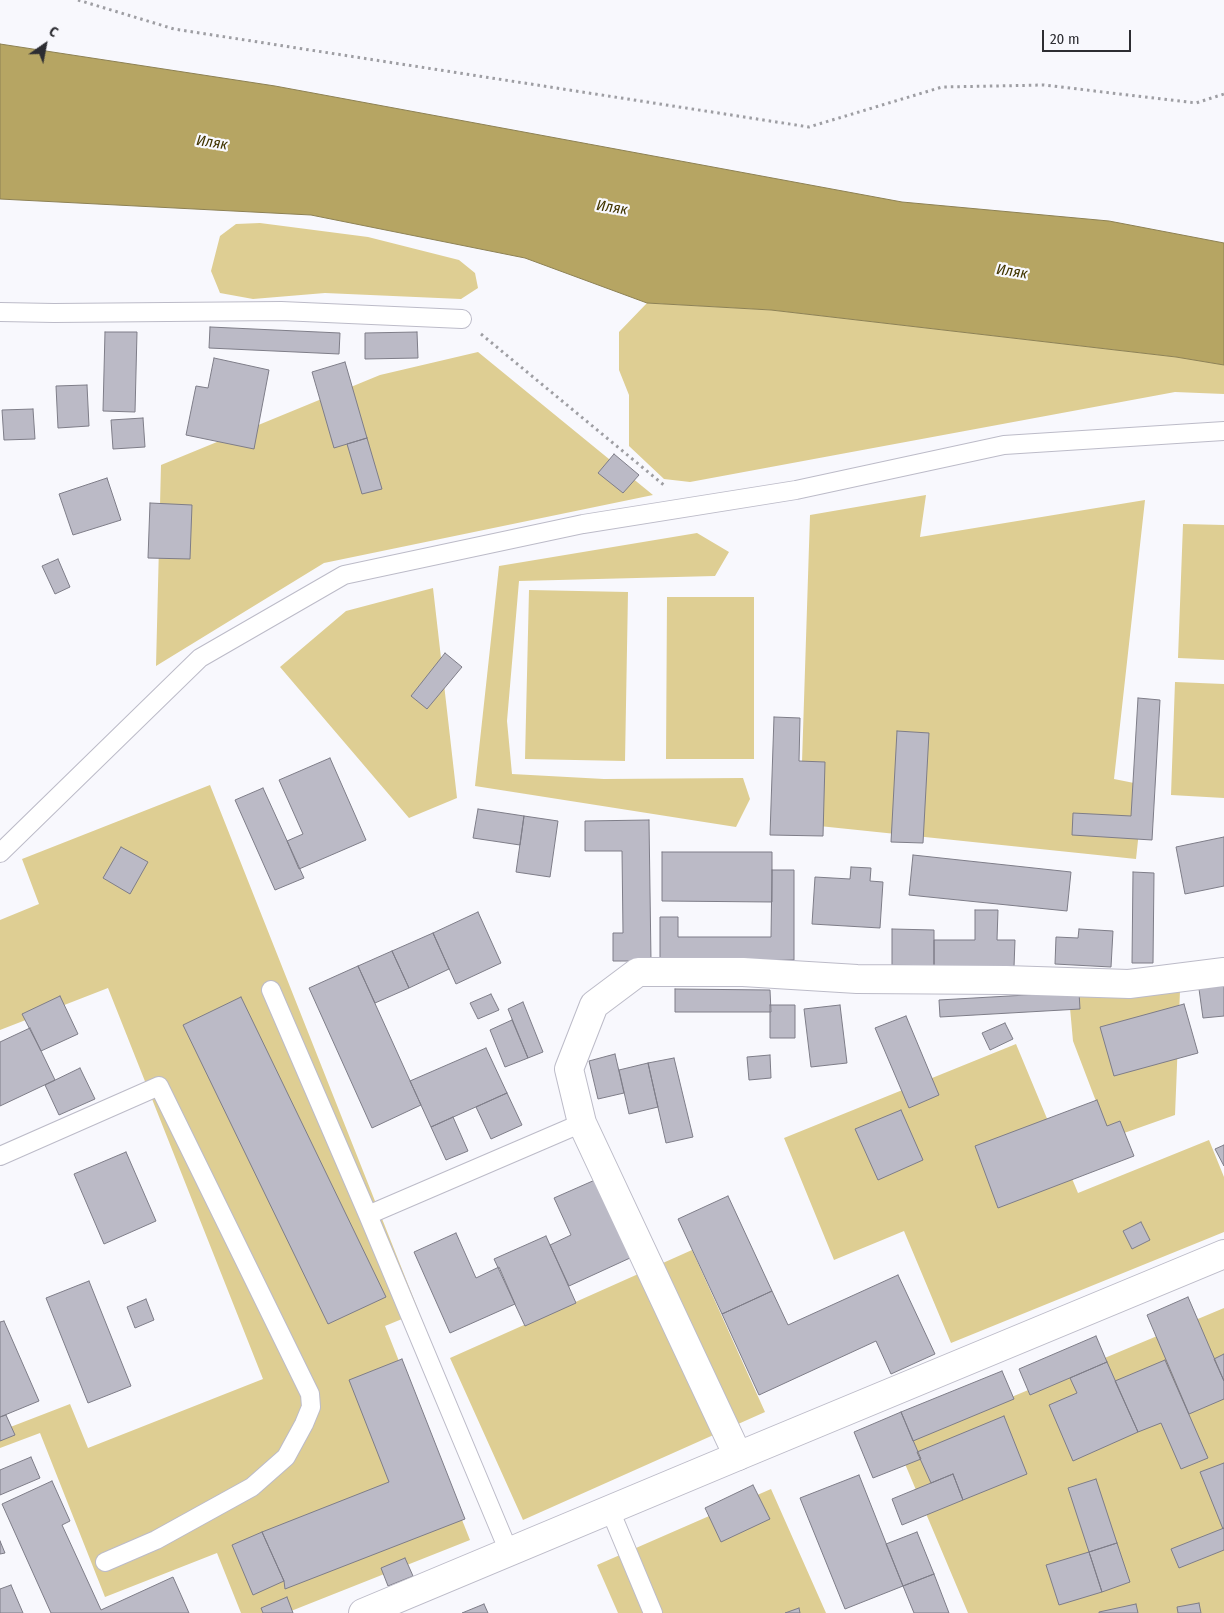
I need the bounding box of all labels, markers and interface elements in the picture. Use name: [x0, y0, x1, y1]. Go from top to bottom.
north arrow: [20, 20, 70, 70]
scale bar: [1044, 20, 1133, 52]
text: С: [46, 23, 61, 41]
text: 20 m: [1050, 30, 1080, 48]
water label: Иляк: [195, 132, 229, 154]
water label: Иляк: [595, 197, 629, 219]
water label: Иляк: [995, 261, 1029, 283]

